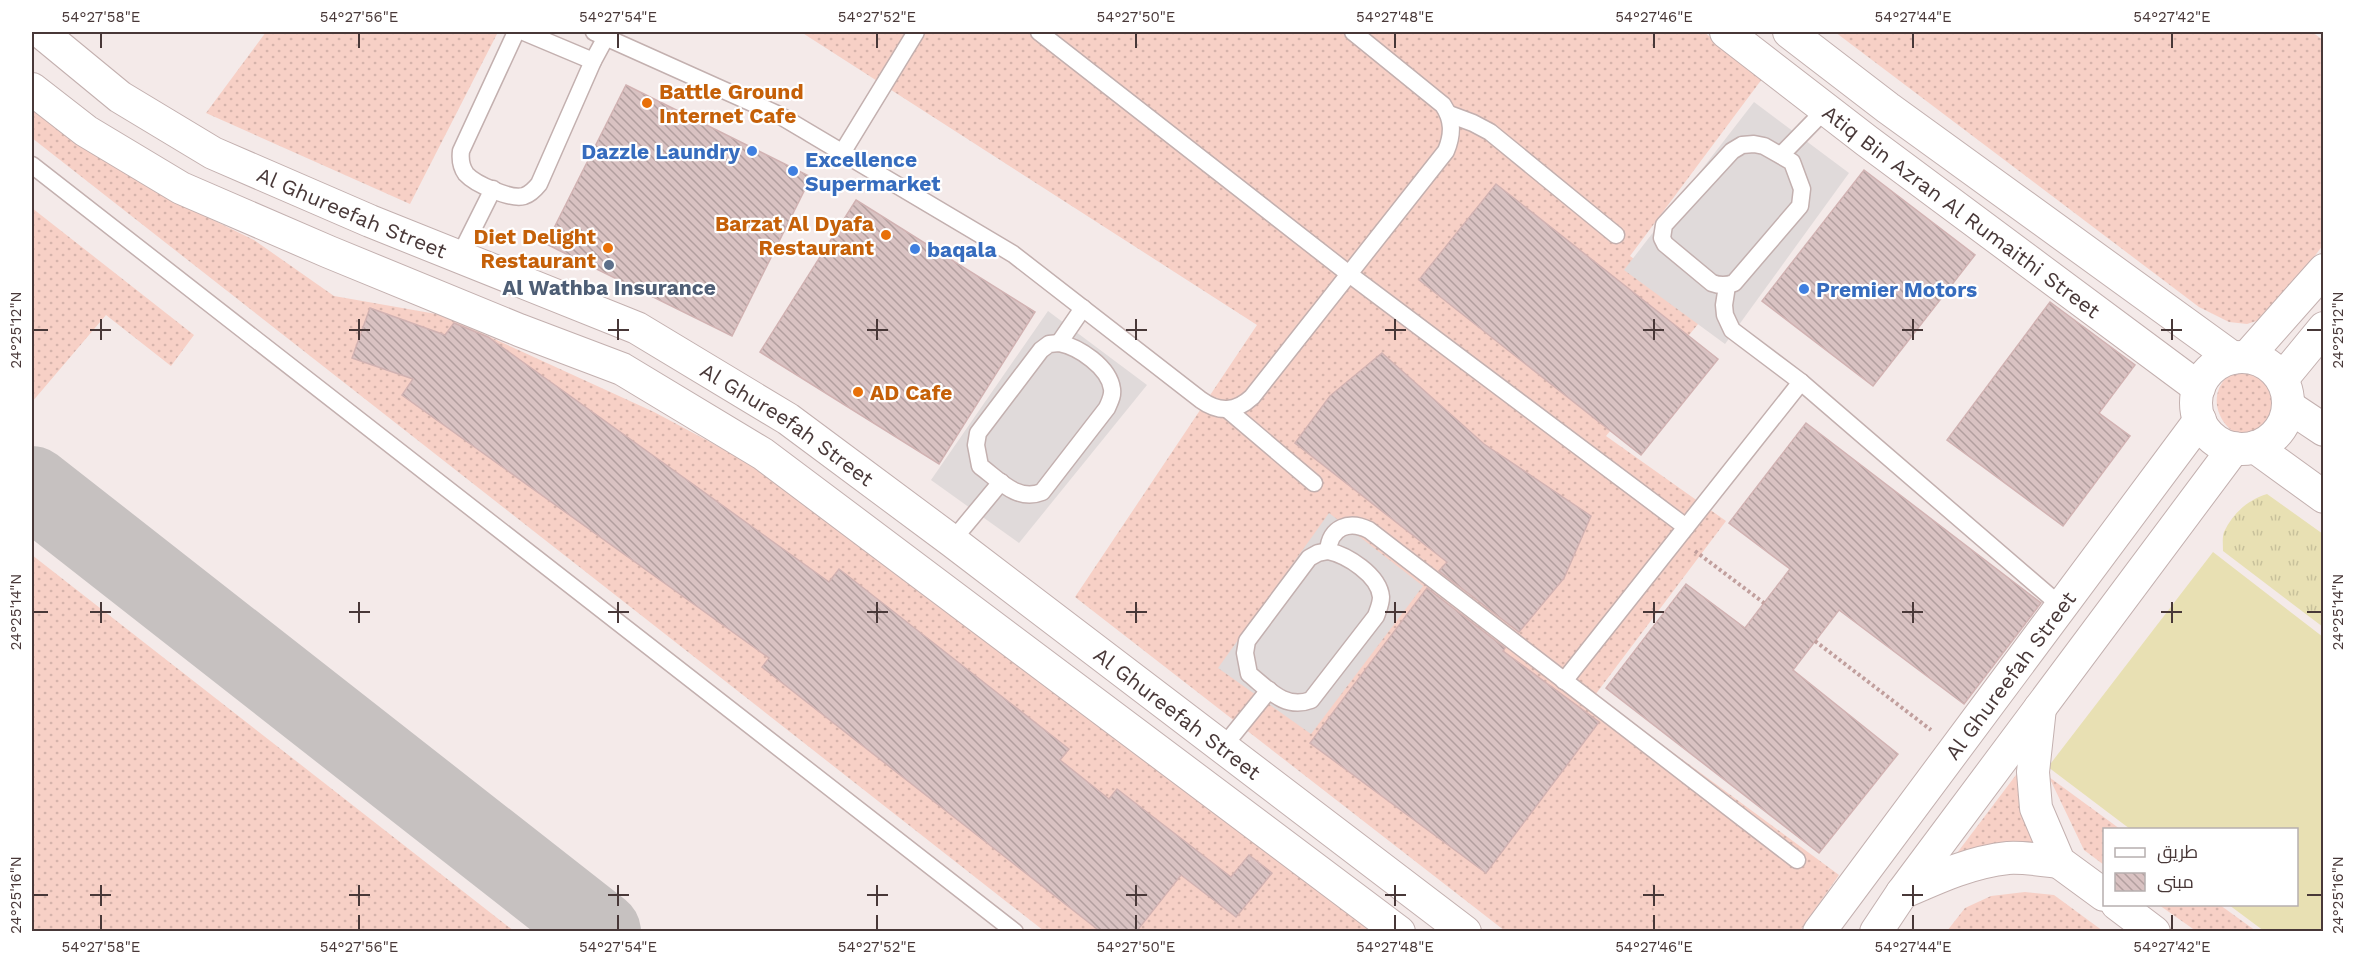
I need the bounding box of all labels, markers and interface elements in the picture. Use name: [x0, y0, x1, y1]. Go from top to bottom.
text: 54°27'58"E: [62, 8, 140, 26]
text: 54°27'56"E: [320, 8, 398, 26]
text: 54°27'54"E: [579, 8, 657, 26]
text: 54°27'52"E: [838, 8, 916, 26]
text: 54°27'50"E: [1097, 8, 1175, 26]
text: 54°27'48"E: [1356, 8, 1434, 26]
text: 54°27'46"E: [1615, 8, 1693, 26]
text: 54°27'44"E: [1875, 8, 1952, 26]
text: 54°27'42"E: [2133, 8, 2211, 26]
place label: Battle Ground Internet Cafe: [659, 79, 804, 128]
marker: Battle Ground Internet Cafe: [640, 96, 654, 110]
street label: Atiq Bin Azran Al Rumaithi Street: [1818, 99, 2105, 323]
place label: Dazzle Laundry: [581, 139, 740, 164]
marker: Dazzle Laundry: [745, 144, 759, 158]
place label: Excellence Supermarket: [805, 147, 941, 196]
street label: Al Ghureefah Street: [253, 161, 451, 263]
marker: Excellence Supermarket: [786, 164, 800, 178]
place label: Barzat Al Dyafa Restaurant: [715, 211, 875, 260]
place label: Diet Delight Restaurant: [474, 224, 596, 273]
marker: Barzat Al Dyafa Restaurant: [879, 228, 893, 242]
place label: baqala: [927, 237, 998, 262]
marker: Diet Delight Restaurant: [601, 241, 615, 255]
marker: baqala: [908, 242, 922, 256]
marker: Al Wathba Insurance: [602, 258, 616, 272]
place label: Al Wathba Insurance: [502, 275, 716, 300]
place label: Premier Motors: [1816, 277, 1977, 302]
marker: Premier Motors: [1797, 282, 1811, 296]
text: 24°25'12"N: [7, 292, 25, 369]
text: 24°25'12"N: [2329, 292, 2347, 369]
street label: Al Ghureefah Street: [696, 357, 879, 491]
place label: AD Cafe: [870, 380, 952, 405]
marker: AD Cafe: [851, 385, 865, 399]
text: 24°25'14"N: [7, 574, 25, 650]
text: 24°25'14"N: [2329, 574, 2347, 650]
street label: Al Ghureefah Street: [1939, 586, 2081, 764]
street label: Al Ghureefah Street: [1089, 641, 1266, 785]
legend: [2103, 828, 2298, 906]
text: طريق: [2157, 841, 2198, 864]
text: 24°25'16"N: [7, 856, 25, 934]
text: 24°25'16"N: [2329, 856, 2347, 934]
text: مبنى: [2157, 871, 2194, 893]
text: 54°27'58"E: [62, 938, 140, 956]
text: 54°27'56"E: [320, 938, 398, 956]
text: 54°27'54"E: [579, 938, 657, 956]
text: 54°27'52"E: [838, 938, 916, 956]
text: 54°27'50"E: [1097, 938, 1175, 956]
text: 54°27'48"E: [1356, 938, 1434, 956]
text: 54°27'46"E: [1615, 938, 1693, 956]
text: 54°27'44"E: [1875, 938, 1952, 956]
text: 54°27'42"E: [2133, 938, 2211, 956]

